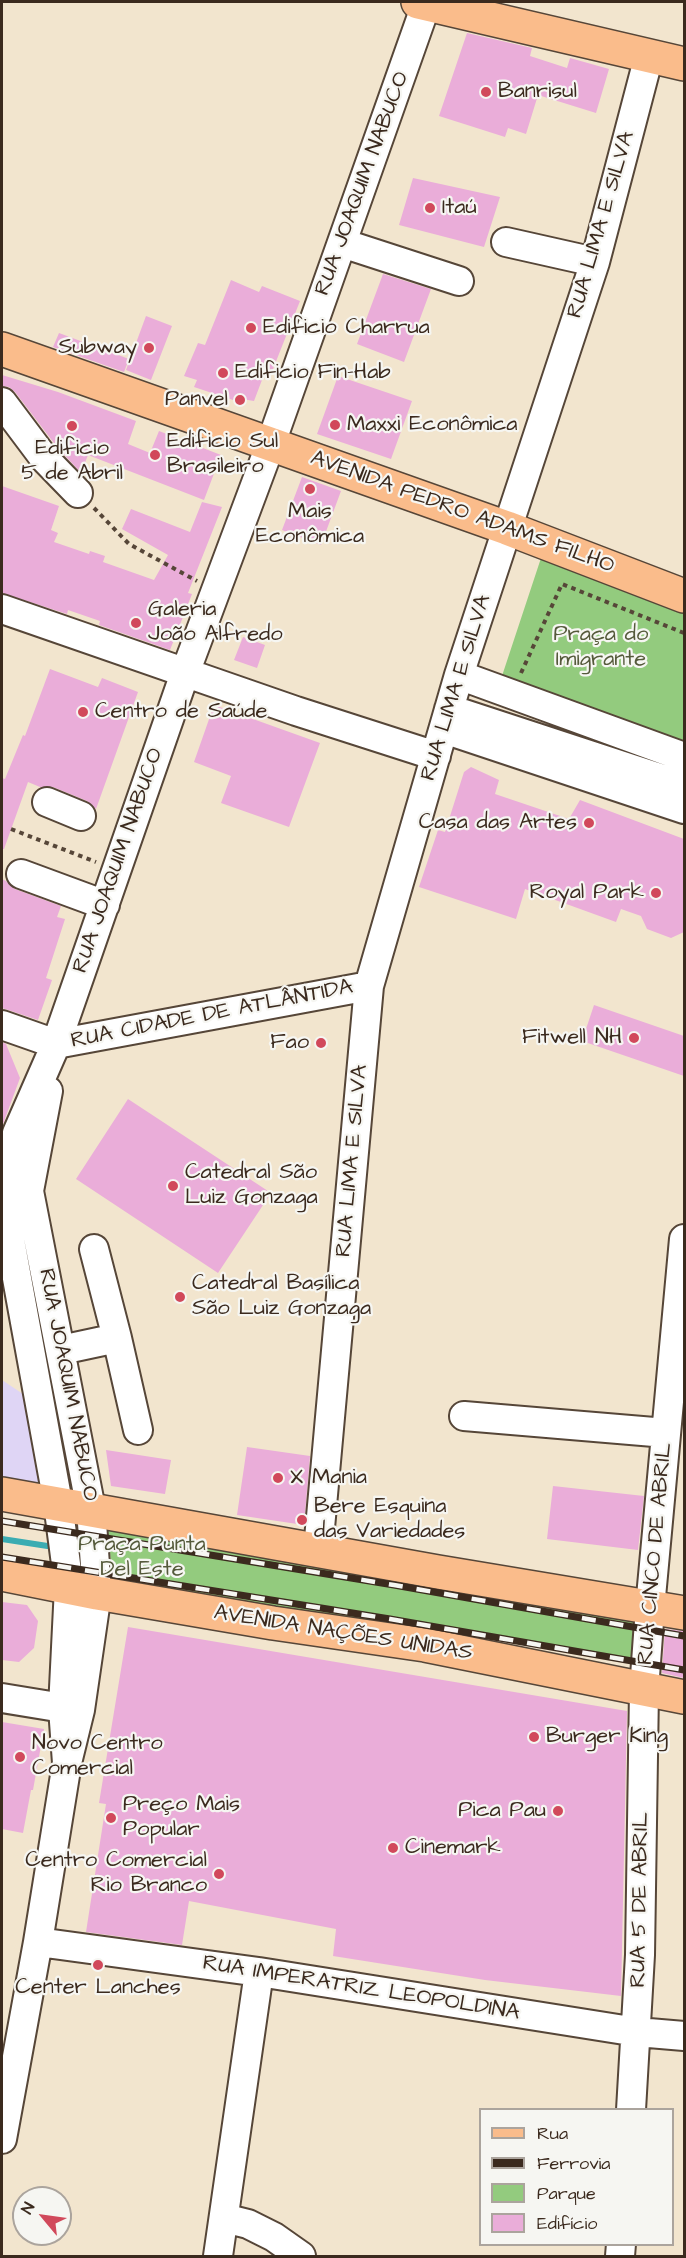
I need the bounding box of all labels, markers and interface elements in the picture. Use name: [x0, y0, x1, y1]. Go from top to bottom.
street label: RUA JOAQUIM NABUCO: [310, 69, 416, 299]
place label: Banrisul: [498, 79, 577, 105]
marker: Banrisul: [479, 85, 493, 99]
street label: RUA LIMA E SILVA: [563, 129, 641, 321]
place label: Itaú: [442, 195, 477, 221]
marker: Itaú: [423, 201, 437, 215]
place label: Edificio Charrua: [263, 315, 430, 341]
marker: Edificio Charrua: [244, 321, 258, 335]
place label: Subway: [58, 335, 137, 361]
marker: Subway: [142, 341, 156, 355]
place label: Edificio Fin-Hab: [235, 360, 391, 386]
marker: Edificio Fin-Hab: [216, 366, 230, 380]
place label: Panvel: [165, 387, 228, 413]
marker: Panvel: [233, 393, 247, 407]
place label: Maxxi Econômica: [347, 412, 518, 438]
marker: Maxxi Econômica: [328, 418, 342, 432]
marker: Edificio 5 de Abril: [65, 419, 79, 433]
place label: Edificio Sul Brasileiro: [167, 429, 278, 481]
place label: Edificio 5 de Abril: [21, 436, 123, 488]
street label: AVENIDA PEDRO ADAMS FILHO: [307, 446, 617, 580]
marker: Edificio Sul Brasileiro: [148, 448, 162, 462]
marker: Mais Econômica: [303, 482, 317, 496]
place label: Mais Econômica: [256, 499, 364, 550]
street label: RUA LIMA E SILVA: [416, 592, 498, 784]
place label: Galeria João Alfredo: [148, 597, 283, 648]
marker: Galeria João Alfredo: [129, 616, 143, 630]
park label: Praça do Imigrante: [554, 622, 648, 674]
place label: Centro de Saúde: [95, 699, 267, 725]
marker: Centro de Saúde: [76, 705, 90, 719]
street label: RUA JOAQUIM NABUCO: [68, 745, 170, 977]
place label: Casa das Artes: [419, 810, 577, 836]
marker: Casa das Artes: [582, 816, 596, 830]
place label: Royal Park: [530, 880, 644, 906]
marker: Royal Park: [649, 886, 663, 900]
street label: RUA CIDADE DE ATLÂNTIDA: [69, 975, 355, 1055]
place label: Fitwell NH: [522, 1025, 622, 1051]
place label: Fao: [270, 1030, 309, 1056]
marker: Fitwell NH: [627, 1031, 641, 1045]
marker: Fao: [314, 1036, 328, 1050]
street label: RUA LIMA E SILVA: [331, 1064, 375, 1258]
place label: Catedral São Luiz Gonzaga: [185, 1160, 318, 1212]
marker: Catedral São Luiz Gonzaga: [166, 1179, 180, 1193]
street label: RUA JOAQUIM NABUCO: [32, 1267, 102, 1503]
place label: Catedral Basílica São Luiz Gonzaga: [192, 1271, 371, 1322]
marker: Catedral Basílica São Luiz Gonzaga: [173, 1290, 187, 1304]
street label: RUA CINCO DE ABRIL: [633, 1442, 679, 1666]
place label: X Mania: [290, 1465, 367, 1491]
marker: X Mania: [271, 1471, 285, 1485]
place label: Bere Esquina das Variedades: [314, 1494, 465, 1546]
marker: Bere Esquina das Variedades: [295, 1513, 309, 1527]
park label: Praça Punta Del Este: [78, 1532, 206, 1584]
street label: AVENIDA NAÇÕES UNIDAS: [212, 1601, 474, 1667]
place label: Burger King: [546, 1724, 668, 1750]
marker: Burger King: [527, 1730, 541, 1744]
place label: Novo Centro Comercial: [32, 1731, 163, 1783]
marker: Novo Centro Comercial: [13, 1750, 27, 1764]
place label: Preço Mais Popular: [123, 1792, 240, 1844]
place label: Pica Pau: [458, 1798, 546, 1824]
marker: Pica Pau: [551, 1804, 565, 1818]
marker: Preço Mais Popular: [104, 1811, 118, 1825]
street label: RUA 5 DE ABRIL: [626, 1812, 656, 1988]
place label: Cinemark: [405, 1835, 501, 1861]
marker: Cinemark: [386, 1841, 400, 1855]
place label: Centro Comercial Rio Branco: [25, 1848, 207, 1900]
marker: Centro Comercial Rio Branco: [212, 1867, 226, 1881]
street label: RUA IMPERATRIZ LEOPOLDINA: [201, 1951, 521, 2027]
marker: Center Lanches: [91, 1958, 105, 1972]
place label: Center Lanches: [15, 1975, 181, 2001]
legend: [479, 2108, 674, 2246]
text: Rua: [537, 2121, 568, 2146]
text: Ferrovia: [537, 2151, 610, 2176]
text: Parque: [537, 2181, 596, 2206]
north arrow: [12, 2186, 72, 2246]
text: N: [16, 2199, 40, 2218]
text: Edifício: [537, 2211, 597, 2236]

